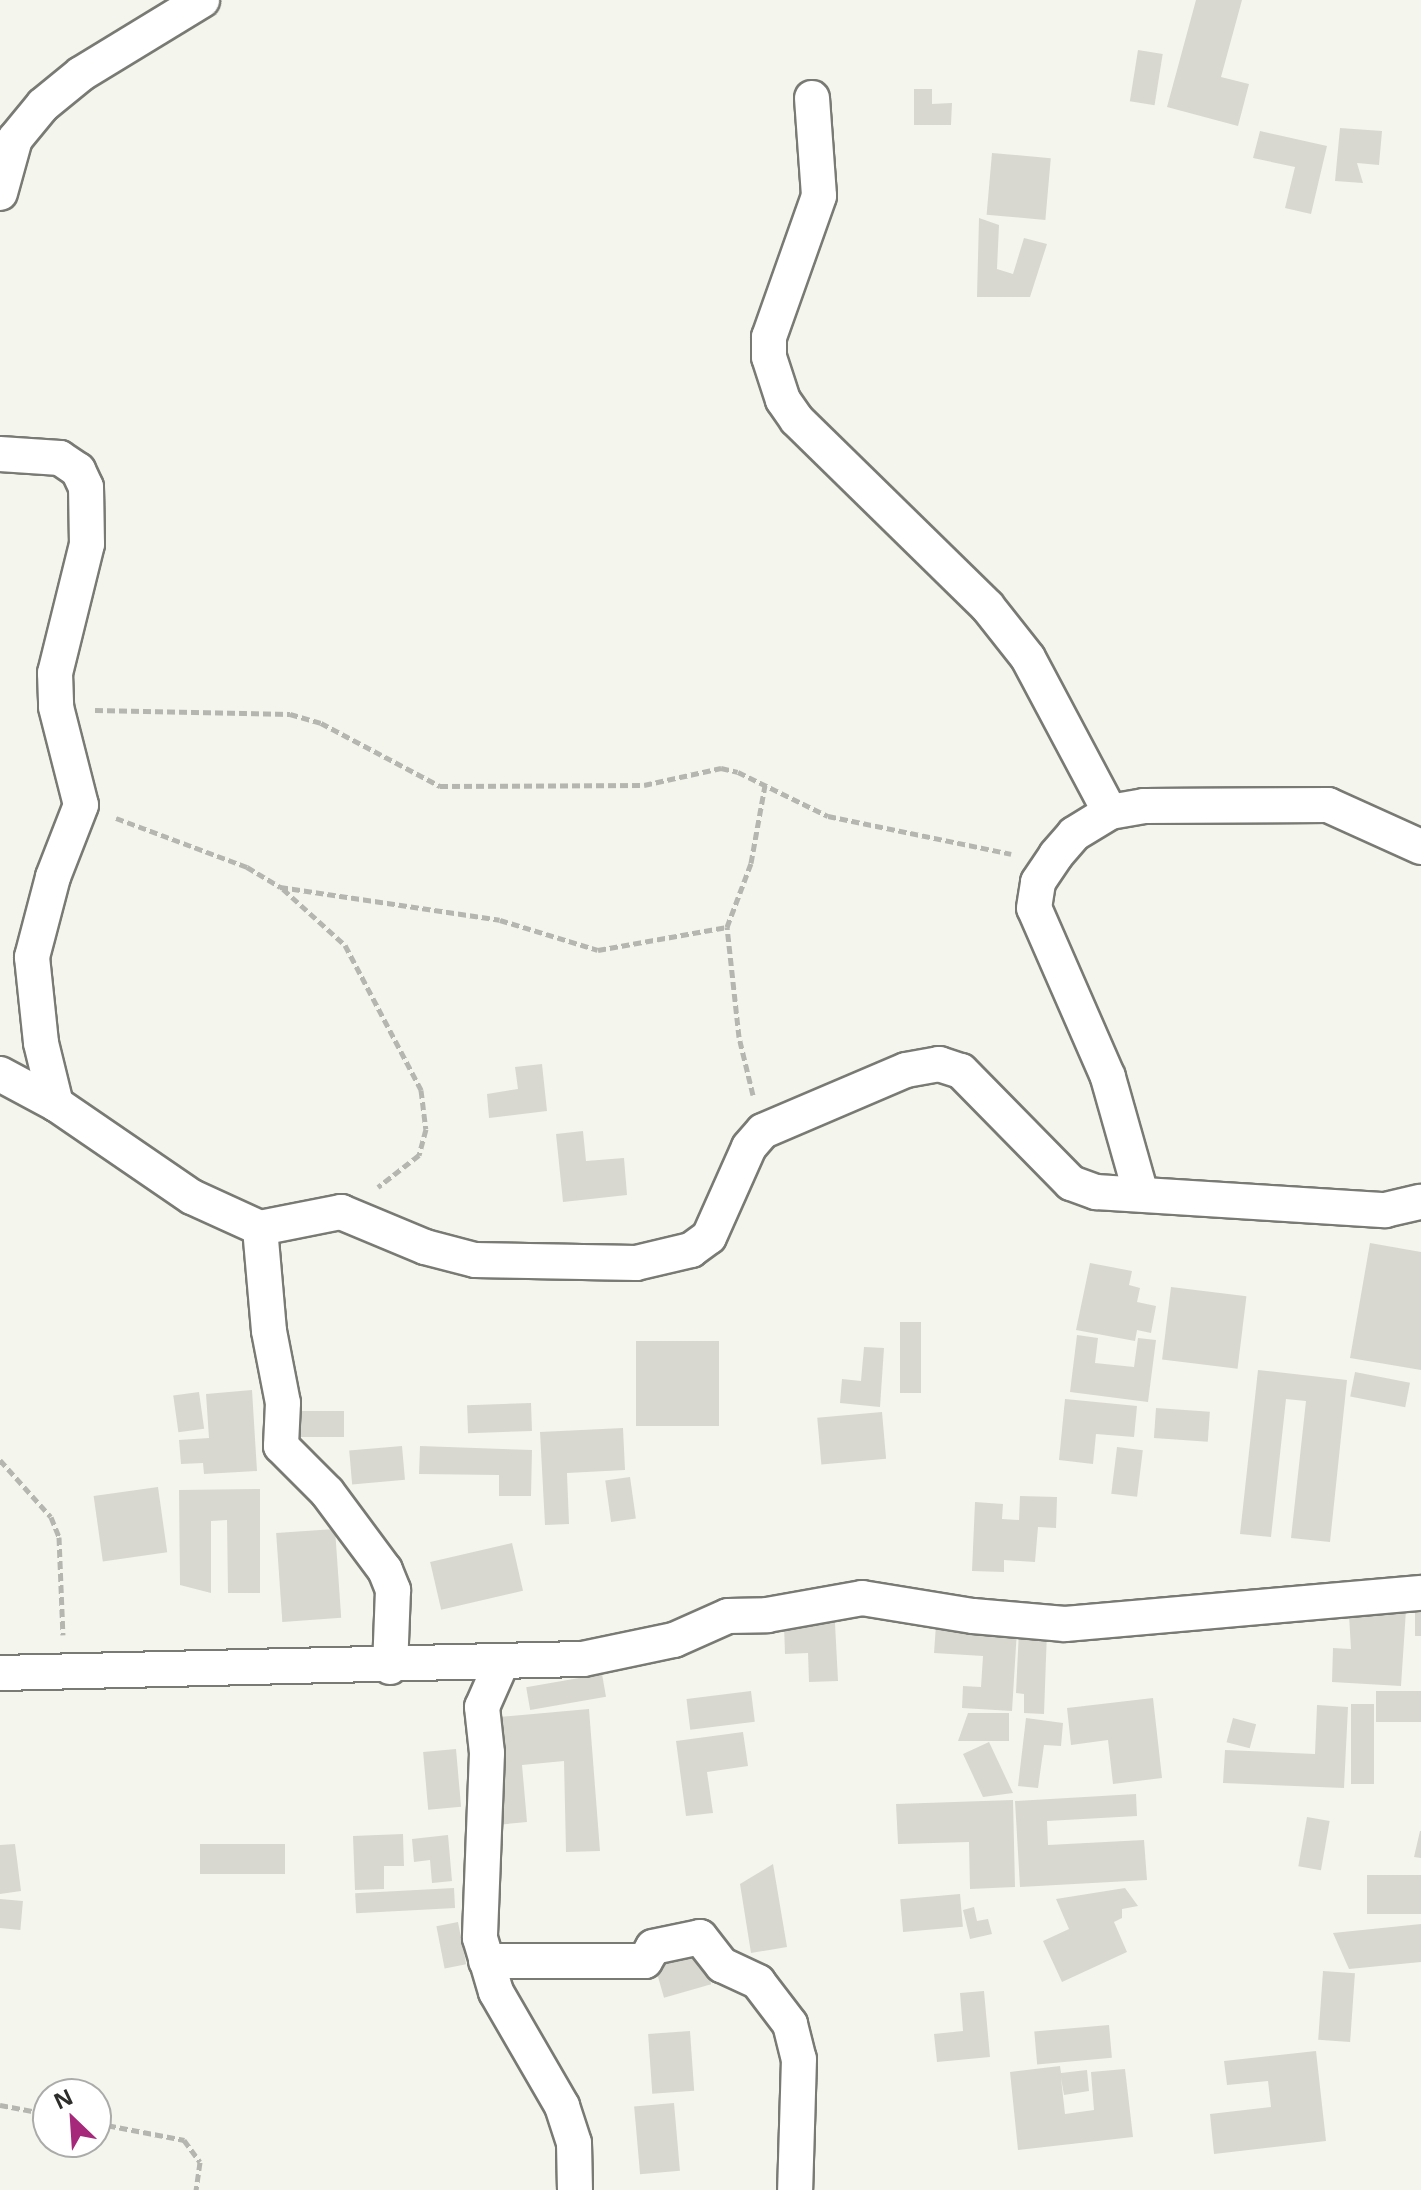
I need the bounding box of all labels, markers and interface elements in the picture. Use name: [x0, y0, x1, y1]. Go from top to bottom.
north arrow: [32, 2078, 112, 2158]
text: N: [48, 2081, 77, 2115]

